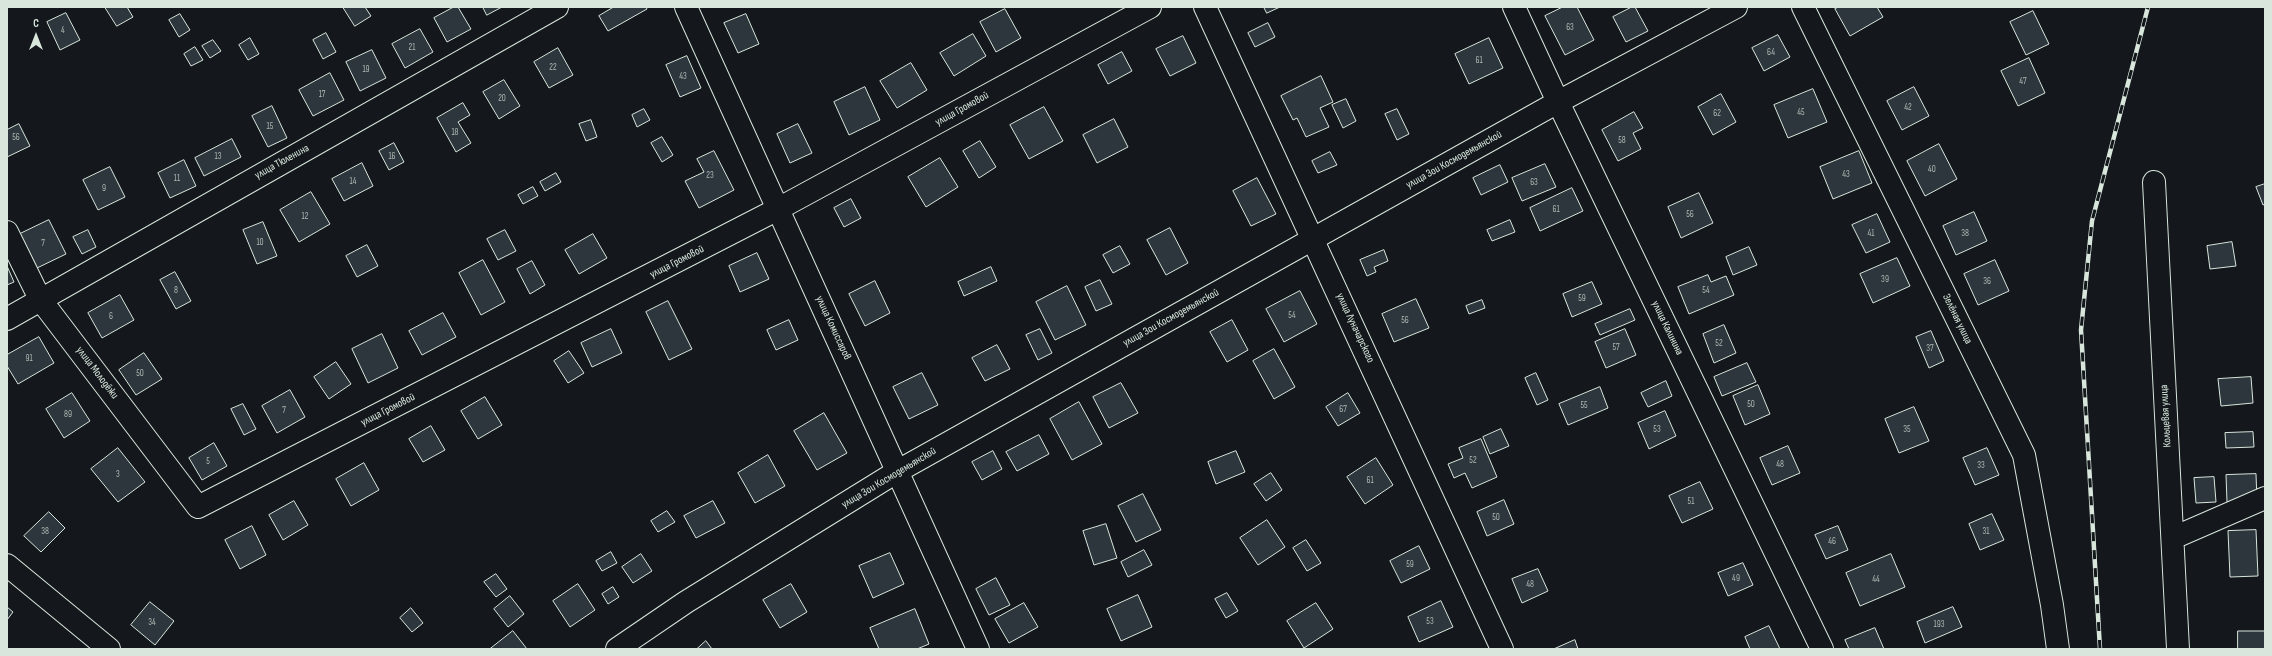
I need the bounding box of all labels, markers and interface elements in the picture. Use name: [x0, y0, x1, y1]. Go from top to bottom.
north arrow: [16, 16, 56, 56]
text: С: [33, 17, 39, 30]
house number: 63: [1566, 23, 1574, 33]
house number: 4: [61, 26, 65, 36]
house number: 21: [409, 43, 415, 53]
house number: 64: [1767, 48, 1775, 58]
house number: 61: [1475, 56, 1483, 66]
house number: 22: [549, 63, 557, 73]
house number: 19: [362, 65, 370, 75]
house number: 43: [679, 72, 687, 82]
house number: 47: [2019, 77, 2027, 87]
street label: улица Громовой: [933, 89, 991, 129]
house number: 17: [319, 90, 325, 100]
house number: 20: [498, 94, 506, 104]
house number: 42: [1904, 103, 1912, 113]
house number: 45: [1797, 108, 1805, 118]
house number: 62: [1713, 109, 1721, 119]
house number: 15: [267, 122, 273, 132]
house number: 18: [451, 128, 459, 138]
street label: улица Зои Космодемьянской: [1404, 128, 1504, 192]
house number: 56: [12, 133, 20, 143]
house number: 58: [1618, 136, 1626, 146]
street label: улица Тюленина: [253, 142, 311, 182]
house number: 13: [215, 152, 221, 162]
house number: 16: [388, 152, 396, 162]
house number: 40: [1928, 165, 1936, 175]
house number: 43: [1842, 170, 1850, 180]
house number: 23: [706, 171, 714, 181]
house number: 11: [174, 174, 180, 184]
house number: 14: [350, 177, 356, 187]
house number: 63: [1530, 178, 1538, 188]
house number: 9: [102, 184, 106, 194]
house number: 61: [1552, 205, 1560, 215]
house number: 56: [1686, 210, 1694, 220]
house number: 12: [302, 212, 308, 222]
house number: 41: [1868, 229, 1874, 239]
house number: 38: [1961, 229, 1969, 239]
house number: 10: [256, 238, 264, 248]
house number: 7: [41, 239, 45, 249]
street label: улица Громовой: [648, 243, 706, 281]
house number: 39: [1881, 275, 1889, 285]
house number: 36: [1983, 277, 1991, 287]
house number: 8: [174, 286, 178, 296]
street label: улица Зои Космодемьянской: [1121, 286, 1221, 350]
house number: 54: [1702, 286, 1710, 296]
street label: улица Луначарского: [1333, 291, 1377, 365]
street label: Зелёная улица: [1939, 292, 1975, 346]
street label: улица Комиссаров: [812, 294, 854, 362]
house number: 59: [1578, 294, 1586, 304]
street label: улица Калинина: [1648, 299, 1686, 357]
house number: 54: [1288, 311, 1296, 321]
house number: 6: [109, 312, 113, 322]
house number: 56: [1401, 316, 1409, 326]
house number: 52: [1715, 339, 1723, 349]
house number: 57: [1612, 343, 1620, 353]
street label: улица Молодёжи: [73, 344, 121, 402]
house number: 37: [1926, 344, 1934, 354]
house number: 91: [25, 354, 33, 364]
house number: 50: [136, 369, 144, 379]
street label: Кольцевая улица: [2158, 384, 2174, 448]
street label: улица Громовой: [359, 391, 417, 429]
house number: 50: [1747, 400, 1755, 410]
house number: 55: [1580, 401, 1588, 411]
house number: 67: [1339, 405, 1347, 415]
house number: 7: [282, 406, 286, 416]
house number: 89: [64, 410, 72, 420]
house number: 53: [1653, 425, 1661, 435]
house number: 35: [1903, 425, 1911, 435]
street label: улица Зои Космодемьянской: [839, 445, 939, 511]
house number: 52: [1469, 456, 1477, 466]
house number: 5: [206, 457, 210, 467]
house number: 48: [1776, 460, 1784, 470]
house number: 33: [1977, 461, 1985, 471]
house number: 3: [116, 470, 120, 480]
house number: 61: [1366, 476, 1374, 486]
house number: 51: [1688, 497, 1694, 507]
house number: 50: [1492, 513, 1500, 523]
house number: 38: [41, 527, 49, 537]
house number: 31: [1983, 527, 1989, 537]
house number: 46: [1828, 537, 1836, 547]
house number: 59: [1406, 560, 1414, 570]
house number: 49: [1732, 574, 1740, 584]
house number: 44: [1872, 575, 1880, 585]
house number: 48: [1526, 580, 1534, 590]
house number: 53: [1426, 617, 1434, 627]
house number: 34: [148, 618, 156, 628]
house number: 193: [1934, 620, 1944, 630]

